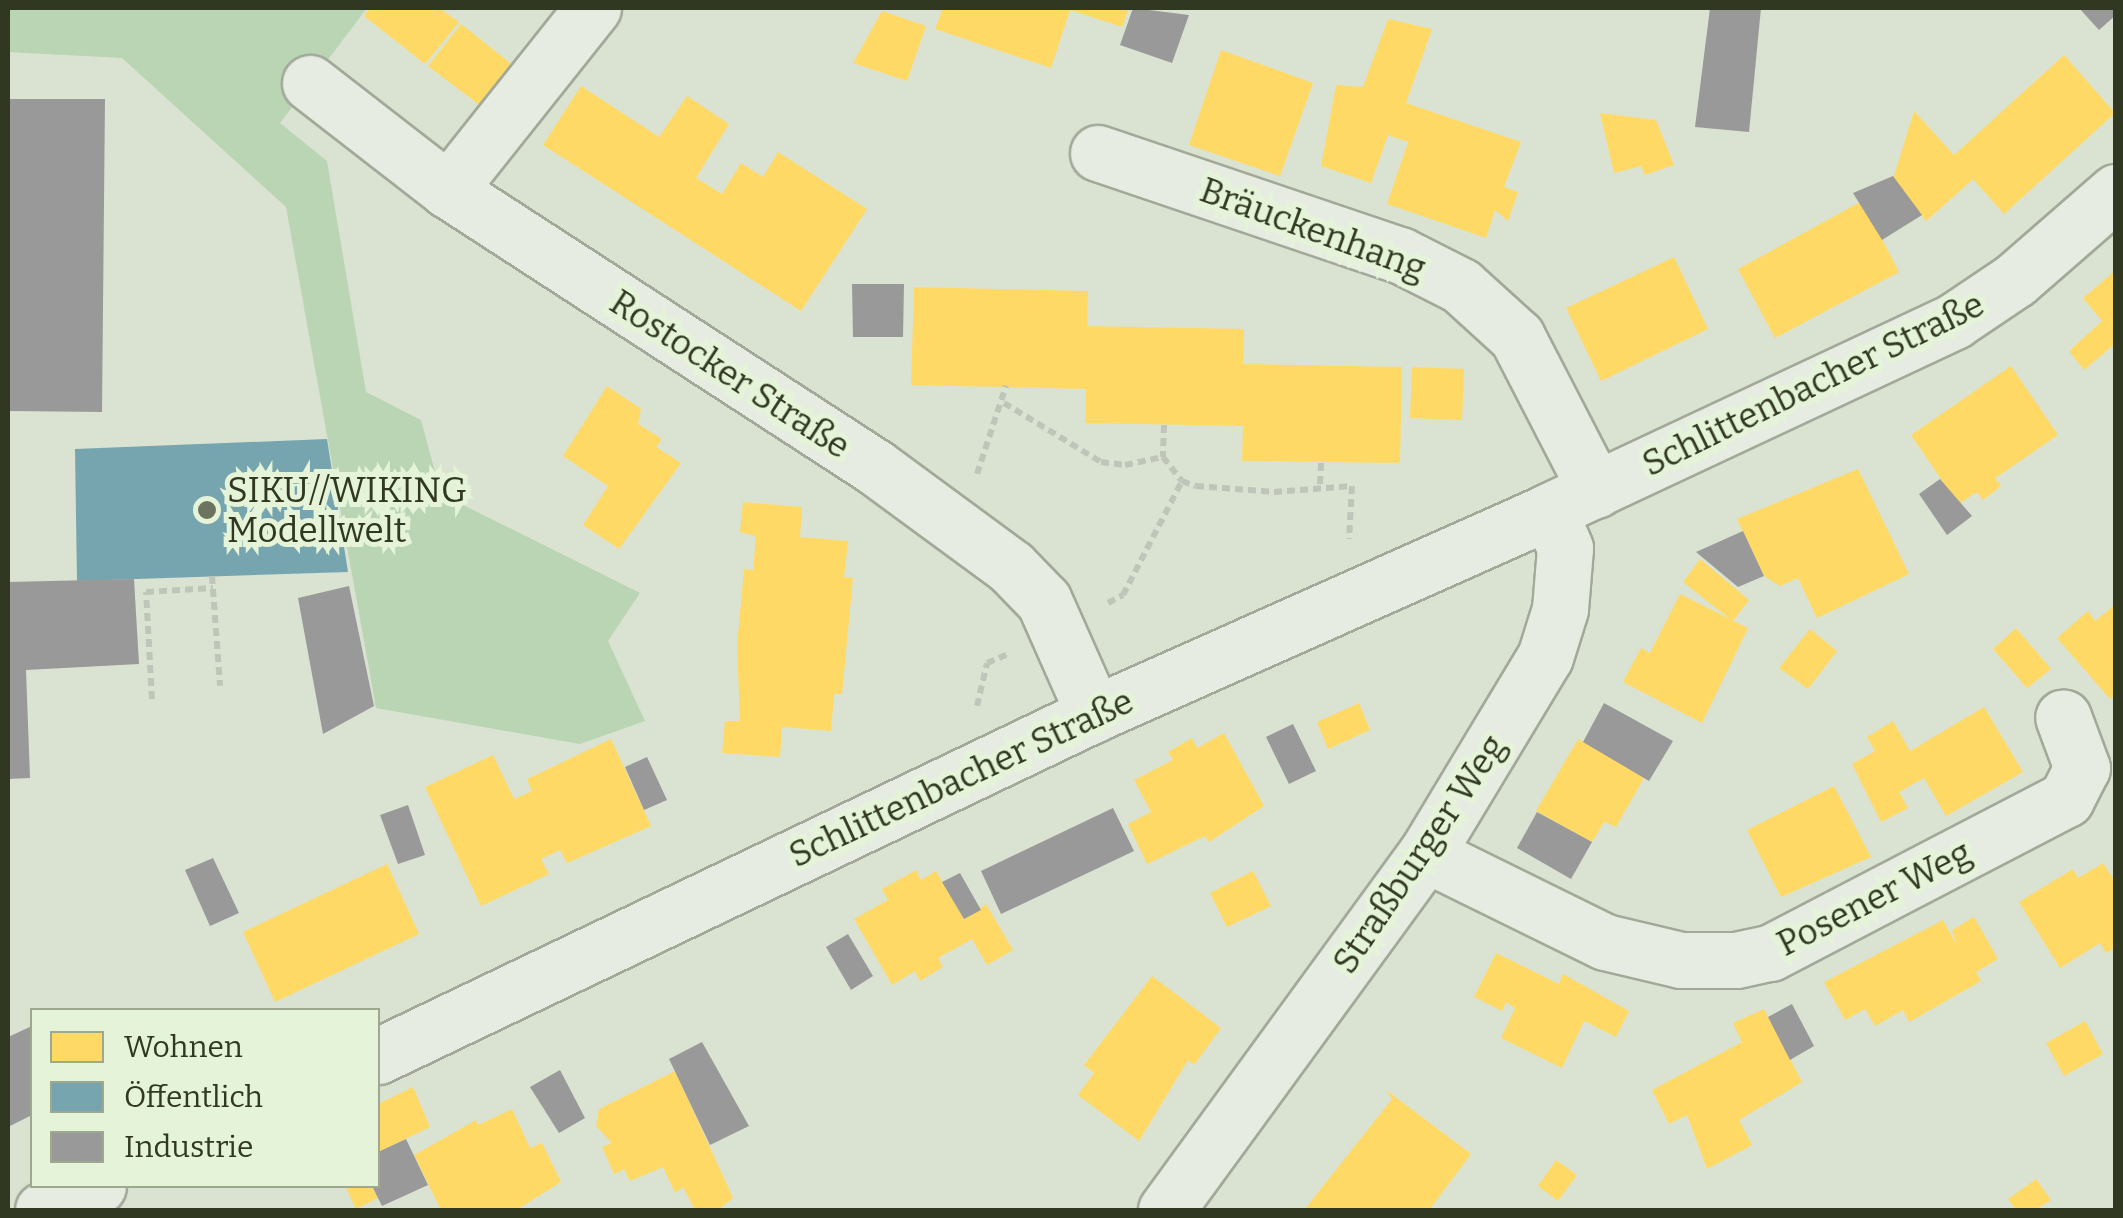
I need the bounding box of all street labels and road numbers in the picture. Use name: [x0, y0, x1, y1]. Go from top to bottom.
street label: Bräuckenhang: [1194, 169, 1432, 289]
street label: Rostocker Straße: [602, 281, 858, 467]
street label: Schlittenbacher Straße: [1635, 283, 1991, 485]
street label: Schlittenbacher Straße: [782, 680, 1140, 876]
street label: Straßburger Weg: [1324, 727, 1514, 981]
street label: Posener Weg: [1770, 831, 1978, 965]

